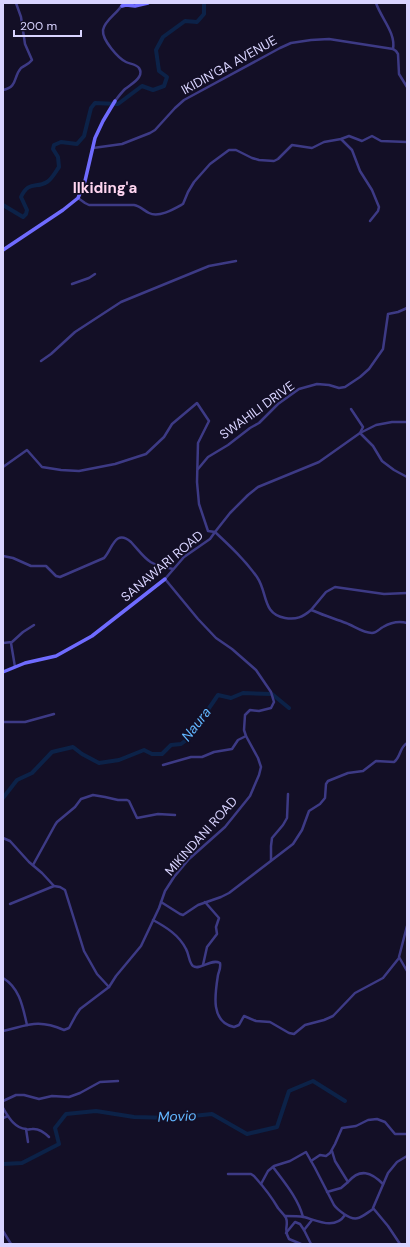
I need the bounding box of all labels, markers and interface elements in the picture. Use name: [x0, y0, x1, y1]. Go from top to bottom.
scale bar: [14, 12, 81, 38]
text: 200 m: [20, 18, 57, 34]
street label: IKIDIN'GA AVENUE: [178, 32, 280, 98]
district label: Ilkiding'a: [73, 178, 137, 198]
street label: SWAHILI DRIVE: [216, 377, 298, 443]
street label: SANAWARI ROAD: [117, 527, 207, 605]
water label: Naura: [177, 703, 215, 745]
street label: MIKINDANI ROAD: [161, 793, 241, 879]
water label: Movio: [157, 1106, 197, 1126]

